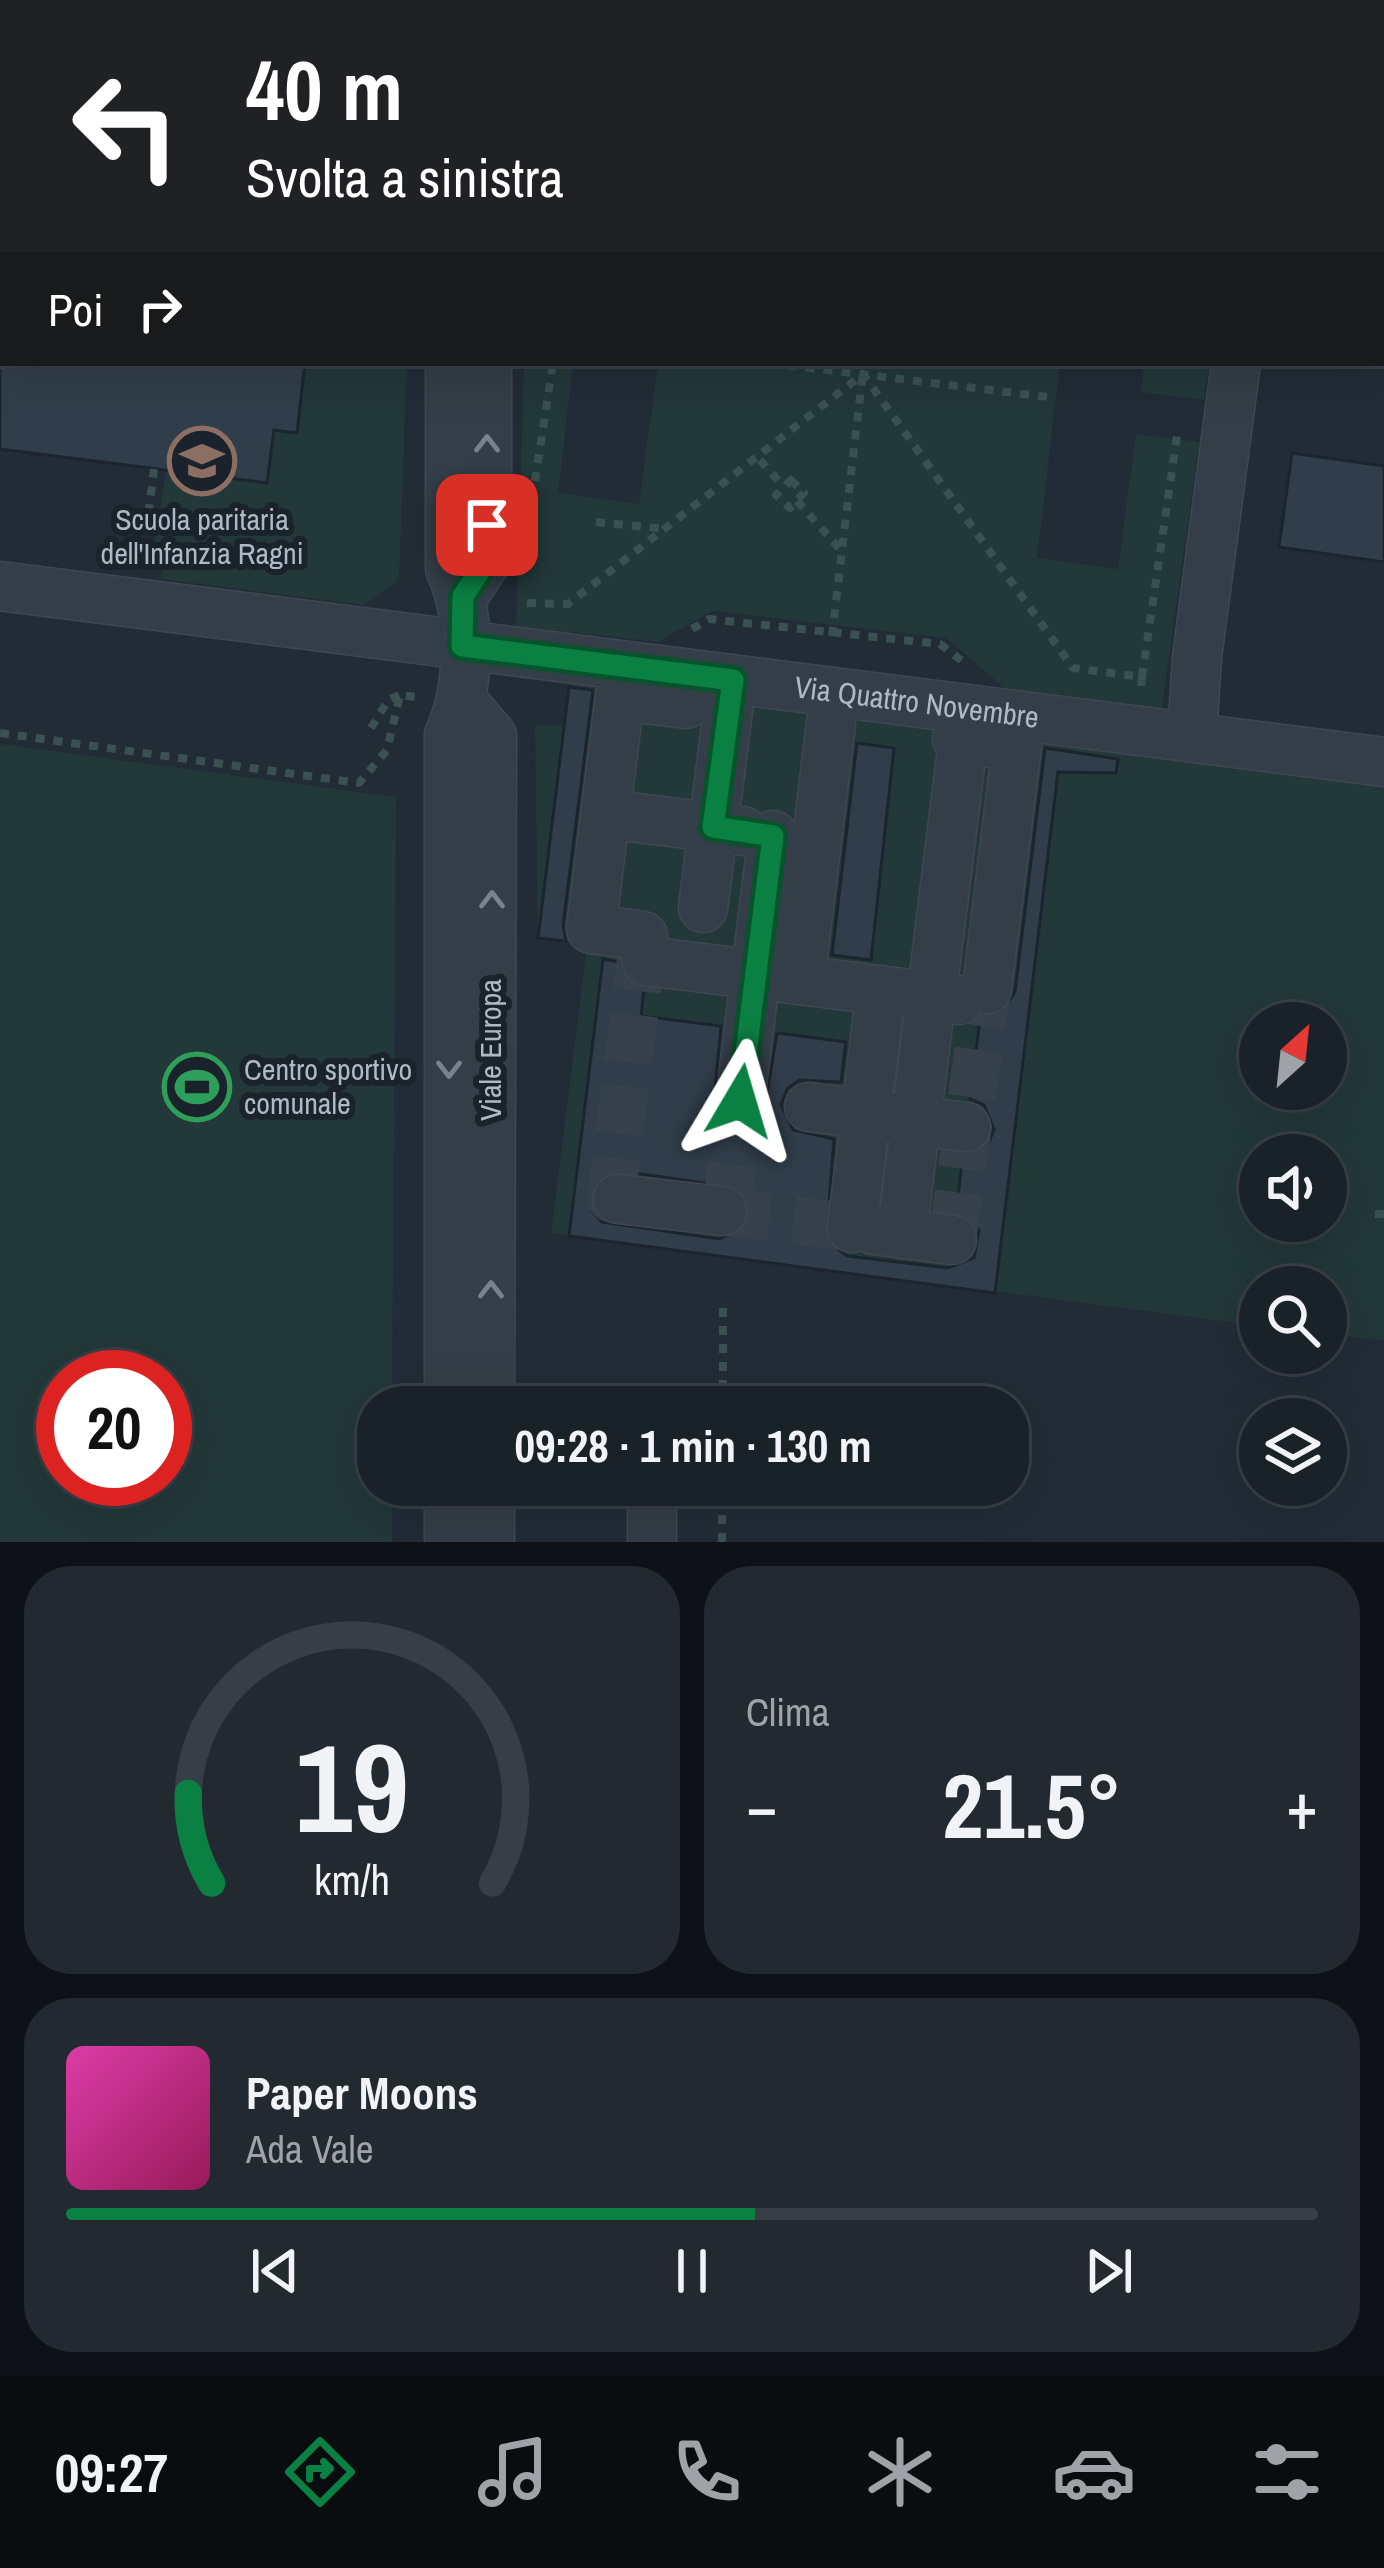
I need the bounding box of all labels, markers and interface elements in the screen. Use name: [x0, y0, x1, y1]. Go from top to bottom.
text: 40 m: [246, 33, 403, 146]
icon: left: [48, 48, 204, 204]
text: Svolta a sinistra: [246, 141, 564, 214]
icon: right: [127, 276, 193, 342]
text: Poi: [48, 279, 103, 340]
school or university icon: Scuola paritaria dell'Infanzia Ragni: [167, 426, 237, 496]
one-way arrow: [474, 434, 500, 452]
pin: [436, 474, 538, 576]
icon: arrive: [454, 492, 520, 558]
place label: Scuola paritaria dell'Infanzia Ragni: [100, 499, 304, 573]
street label: Via Quattro Novembre: [792, 666, 1041, 737]
one-way arrow: [479, 890, 505, 908]
street label: Viale Europa: [470, 979, 510, 1121]
north arrow: [1239, 1002, 1347, 1110]
map controls: [1239, 1002, 1347, 1506]
position arrow: [677, 1038, 803, 1164]
place label: Centro sportivo comunale: [244, 1049, 412, 1123]
sports icon: Centro sportivo comunale: [162, 1052, 232, 1122]
one-way arrow: [436, 1061, 462, 1079]
button: sound: [1239, 1134, 1347, 1242]
button: search: [1239, 1266, 1347, 1374]
one-way arrow: [477, 1280, 503, 1299]
speed limit sign: 20: [36, 1350, 192, 1506]
button: layers: [1239, 1398, 1347, 1506]
text: 09:28 · 1 min · 130 m: [515, 1415, 871, 1476]
text: Clima: [746, 1686, 830, 1738]
text: 19: [295, 1703, 409, 1871]
text: 21.5°: [942, 1745, 1122, 1866]
text: −: [746, 1761, 778, 1850]
text: +: [1286, 1761, 1318, 1850]
text: km/h: [314, 1851, 390, 1908]
text: Paper Moons: [246, 2062, 478, 2123]
text: Ada Vale: [246, 2123, 373, 2175]
icon: previous: [242, 2238, 308, 2304]
icon: pause: [659, 2238, 725, 2304]
icon: next: [1076, 2238, 1142, 2304]
icon: directions: [278, 2430, 362, 2514]
icon: music: [471, 2430, 555, 2514]
icon: phone: [665, 2430, 749, 2514]
icon: climate: [858, 2430, 942, 2514]
icon: car: [1052, 2430, 1136, 2514]
icon: filters: [1245, 2430, 1329, 2514]
text: 09:27: [55, 2436, 168, 2509]

